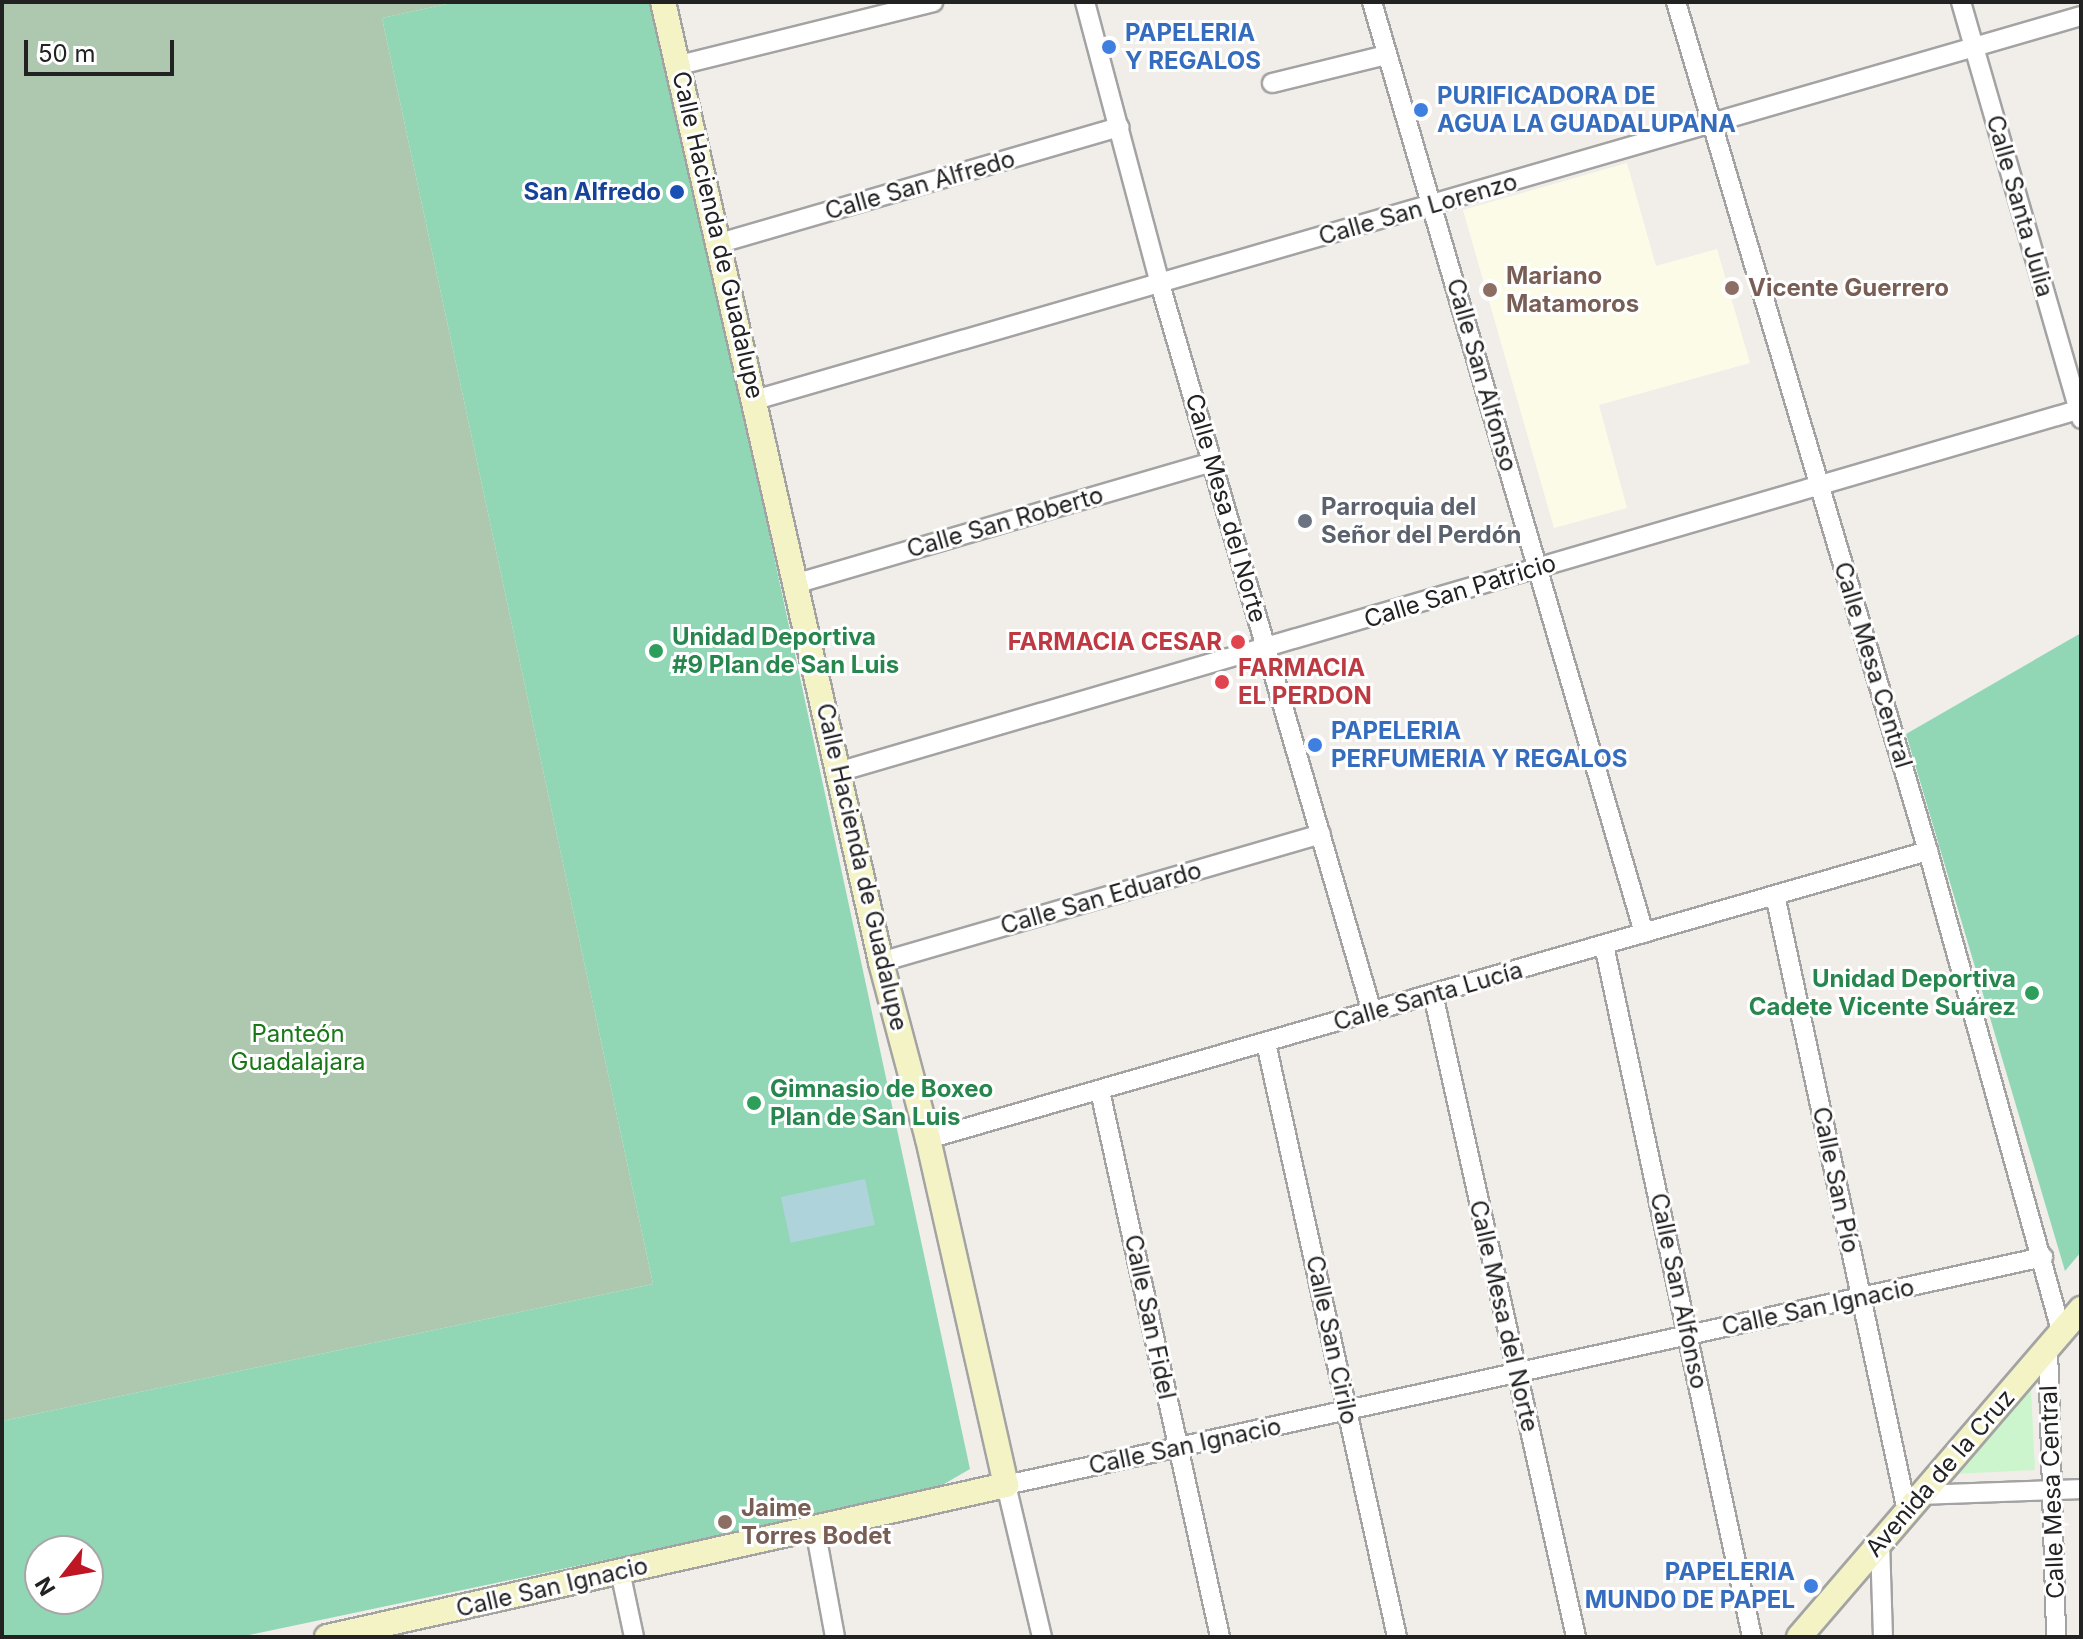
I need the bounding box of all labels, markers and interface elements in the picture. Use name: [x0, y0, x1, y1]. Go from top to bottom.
place label: PAPELERIA Y REGALOS: [1125, 19, 1261, 75]
scale bar: [28, 24, 178, 74]
marker: PAPELERIA Y REGALOS: [1100, 38, 1118, 56]
text: 50 m: [38, 39, 96, 68]
street label: Calle Hacienda de Guadalupe: [666, 68, 770, 402]
place label: PURIFICADORA DE AGUA LA GUADALUPANA: [1437, 82, 1736, 138]
marker: PURIFICADORA DE AGUA LA GUADALUPANA: [1412, 101, 1430, 119]
street label: Calle Santa Julia: [1980, 112, 2060, 300]
street label: Calle San Alfredo: [822, 144, 1018, 226]
street label: Calle San Lorenzo: [1315, 167, 1521, 251]
place label: San Alfredo: [523, 178, 661, 206]
marker: San Alfredo: [668, 183, 686, 201]
place label: Mariano Matamoros: [1506, 262, 1639, 318]
place label: Vicente Guerrero: [1748, 274, 1949, 302]
street label: Calle San Alfonso: [1441, 275, 1523, 475]
marker: Vicente Guerrero: [1723, 279, 1741, 297]
marker: Mariano Matamoros: [1481, 281, 1499, 299]
street label: Calle Mesa del Norte: [1180, 390, 1272, 626]
street label: Calle San Roberto: [904, 480, 1106, 564]
place label: Parroquia del Señor del Perdón: [1321, 493, 1521, 549]
marker: Parroquia del Señor del Perdón: [1296, 512, 1314, 530]
street label: Calle San Patricio: [1361, 548, 1559, 634]
street label: Calle Mesa Central: [1828, 559, 1918, 771]
place label: Unidad Deportiva #9 Plan de San Luis: [672, 623, 899, 679]
place label: FARMACIA CESAR: [1008, 628, 1222, 656]
marker: FARMACIA CESAR: [1229, 633, 1247, 651]
marker: Unidad Deportiva #9 Plan de San Luis: [647, 642, 665, 660]
place label: FARMACIA EL PERDON: [1238, 654, 1372, 710]
marker: FARMACIA EL PERDON: [1213, 673, 1231, 691]
street label: Calle Hacienda de Guadalupe: [810, 700, 914, 1034]
place label: PAPELERIA PERFUMERIA Y REGALOS: [1331, 717, 1627, 773]
marker: PAPELERIA PERFUMERIA Y REGALOS: [1306, 736, 1324, 754]
street label: Calle San Eduardo: [997, 856, 1205, 940]
street label: Calle Santa Lucía: [1330, 955, 1526, 1037]
place label: Unidad Deportiva Cadete Vicente Suárez: [1749, 965, 2016, 1021]
marker: Unidad Deportiva Cadete Vicente Suárez: [2023, 984, 2041, 1002]
park label: Panteón Guadalajara: [231, 1020, 365, 1076]
place label: Gimnasio de Boxeo Plan de San Luis: [770, 1075, 993, 1131]
marker: Gimnasio de Boxeo Plan de San Luis: [745, 1094, 763, 1112]
street label: Calle San Pío: [1806, 1104, 1866, 1256]
street label: Calle San Alfonso: [1644, 1191, 1714, 1391]
street label: Calle Mesa del Norte: [1463, 1197, 1545, 1435]
street label: Calle San Fidel: [1118, 1232, 1182, 1402]
street label: Calle San Cirilo: [1300, 1253, 1364, 1427]
street label: Calle San Ignacio: [1719, 1273, 1917, 1341]
street label: Avenida de la Cruz: [1859, 1383, 2021, 1563]
street label: Calle Mesa Central: [2034, 1385, 2070, 1599]
street label: Calle San Ignacio: [1086, 1412, 1284, 1480]
place label: Jaime Torres Bodet: [741, 1494, 891, 1550]
marker: Jaime Torres Bodet: [716, 1513, 734, 1531]
north arrow: [24, 1535, 104, 1615]
street label: Calle San Ignacio: [453, 1551, 651, 1623]
place label: PAPELERIA MUND0 DE PAPEL: [1585, 1558, 1795, 1614]
text: N: [30, 1572, 61, 1600]
marker: PAPELERIA MUND0 DE PAPEL: [1802, 1577, 1820, 1595]

